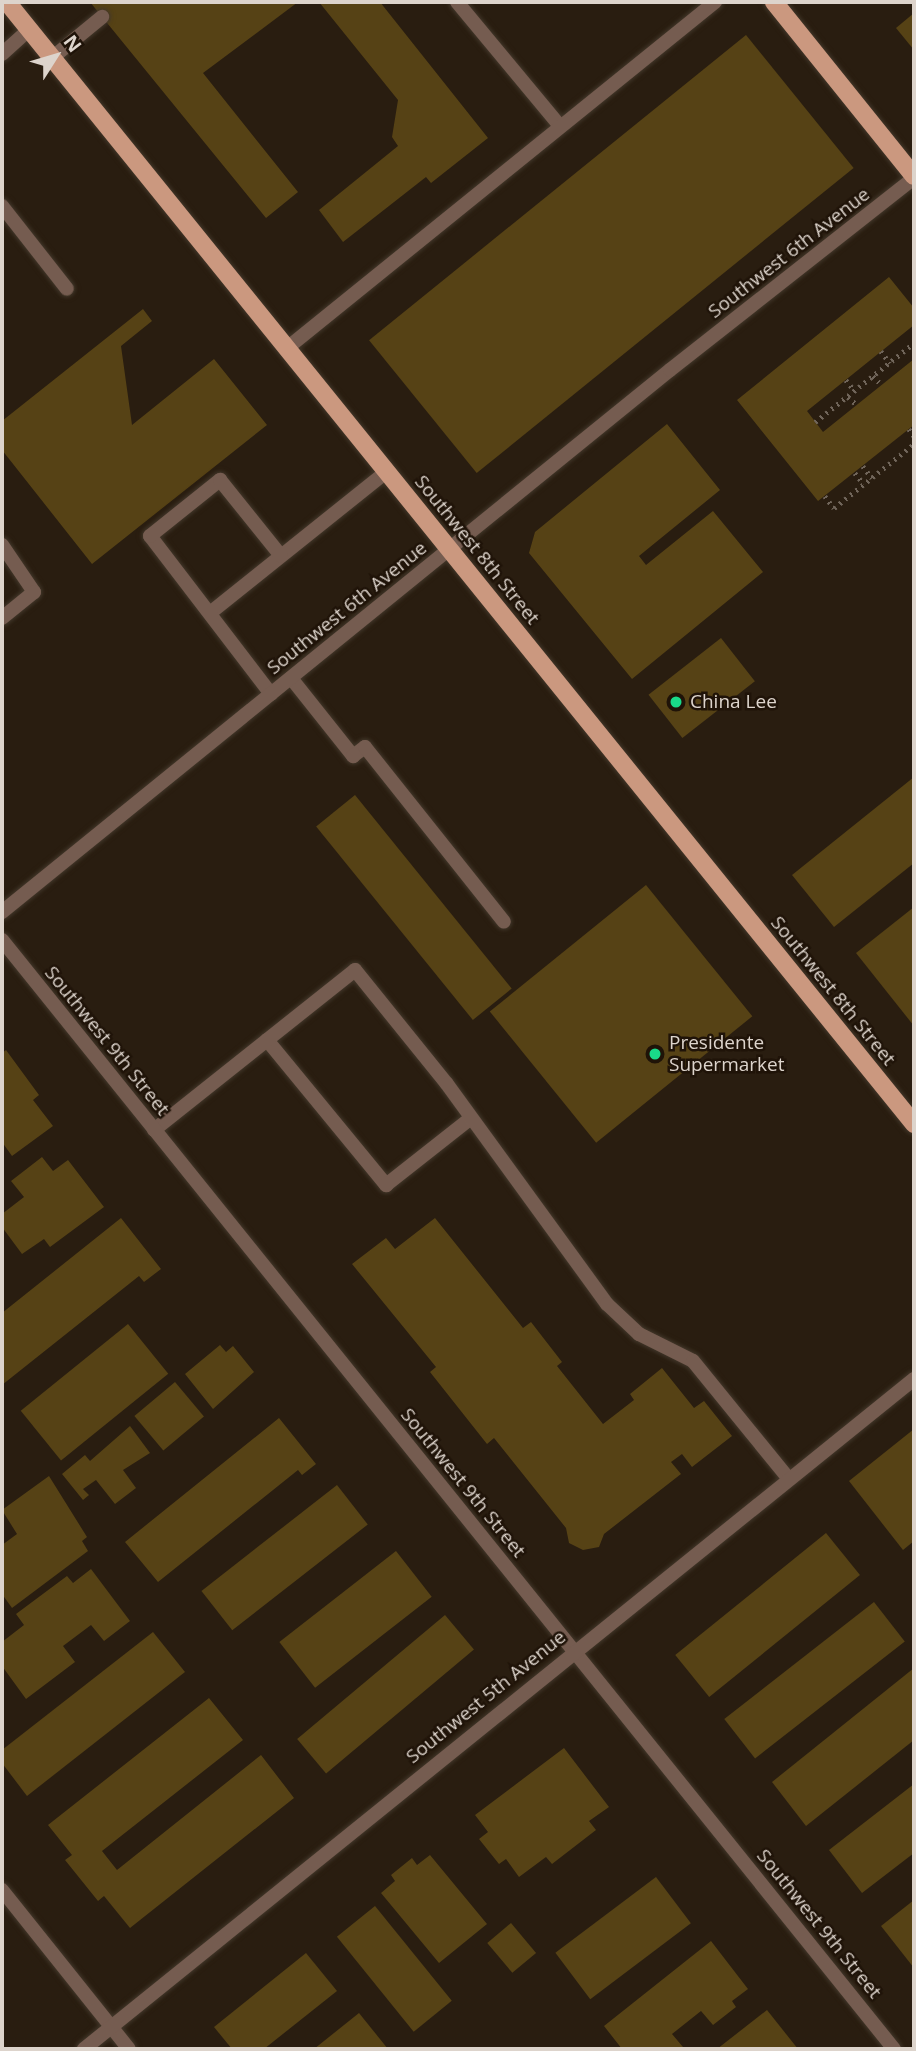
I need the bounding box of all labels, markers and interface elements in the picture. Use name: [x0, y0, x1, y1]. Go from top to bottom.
north arrow: [21, 21, 91, 91]
text: N: [58, 29, 88, 57]
street label: Southwest 6th Avenue: [704, 183, 874, 323]
street label: Southwest 8th Street: [410, 471, 544, 629]
street label: Southwest 6th Avenue: [263, 537, 431, 679]
place label: China Lee: [690, 691, 777, 713]
marker: China Lee: [668, 694, 684, 710]
street label: Southwest 8th Street: [766, 912, 900, 1070]
street label: Southwest 9th Street: [40, 962, 174, 1120]
place label: Presidente Supermarket: [669, 1032, 784, 1076]
marker: Presidente Supermarket: [647, 1046, 663, 1062]
street label: Southwest 9th Street: [396, 1404, 530, 1562]
street label: Southwest 5th Avenue: [402, 1626, 570, 1768]
street label: Southwest 9th Street: [752, 1845, 886, 2003]

